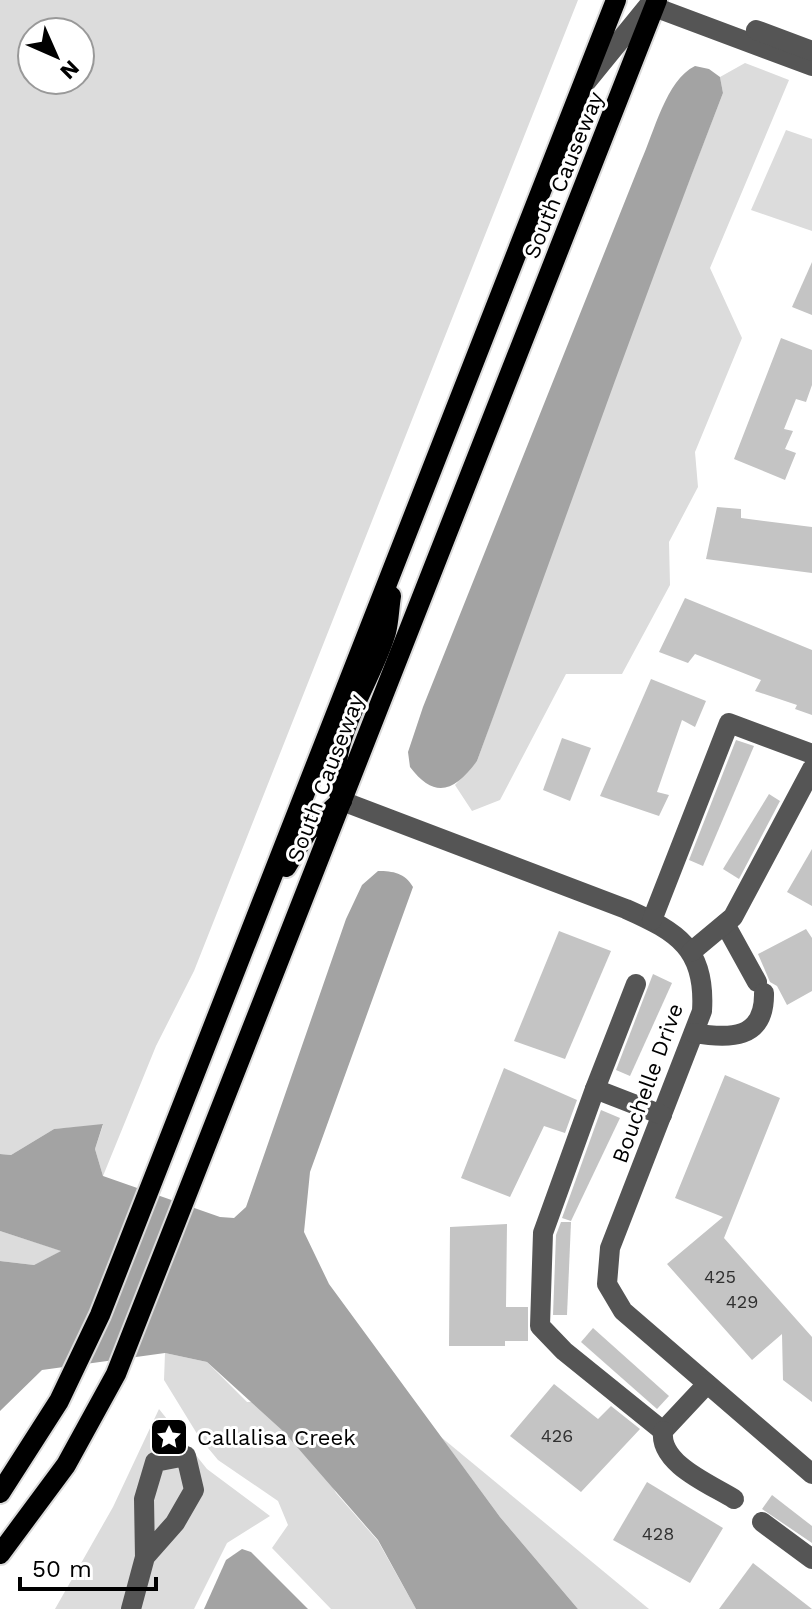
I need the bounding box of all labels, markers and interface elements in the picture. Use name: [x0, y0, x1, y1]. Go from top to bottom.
north arrow: [16, 16, 96, 96]
text: N: [55, 55, 84, 84]
street label: South Causeway: [519, 88, 609, 262]
street label: South Causeway: [282, 690, 369, 866]
street label: Bouchelle Drive: [607, 1000, 688, 1166]
house number: 425: [704, 1266, 736, 1287]
house number: 429: [726, 1291, 758, 1312]
place icon: Callalisa Creek: [148, 1416, 190, 1458]
place label: Callalisa Creek: [197, 1425, 356, 1450]
house number: 426: [541, 1425, 573, 1446]
house number: 428: [642, 1523, 674, 1544]
scale bar: [20, 1541, 156, 1591]
text: 50 m: [32, 1555, 92, 1583]

